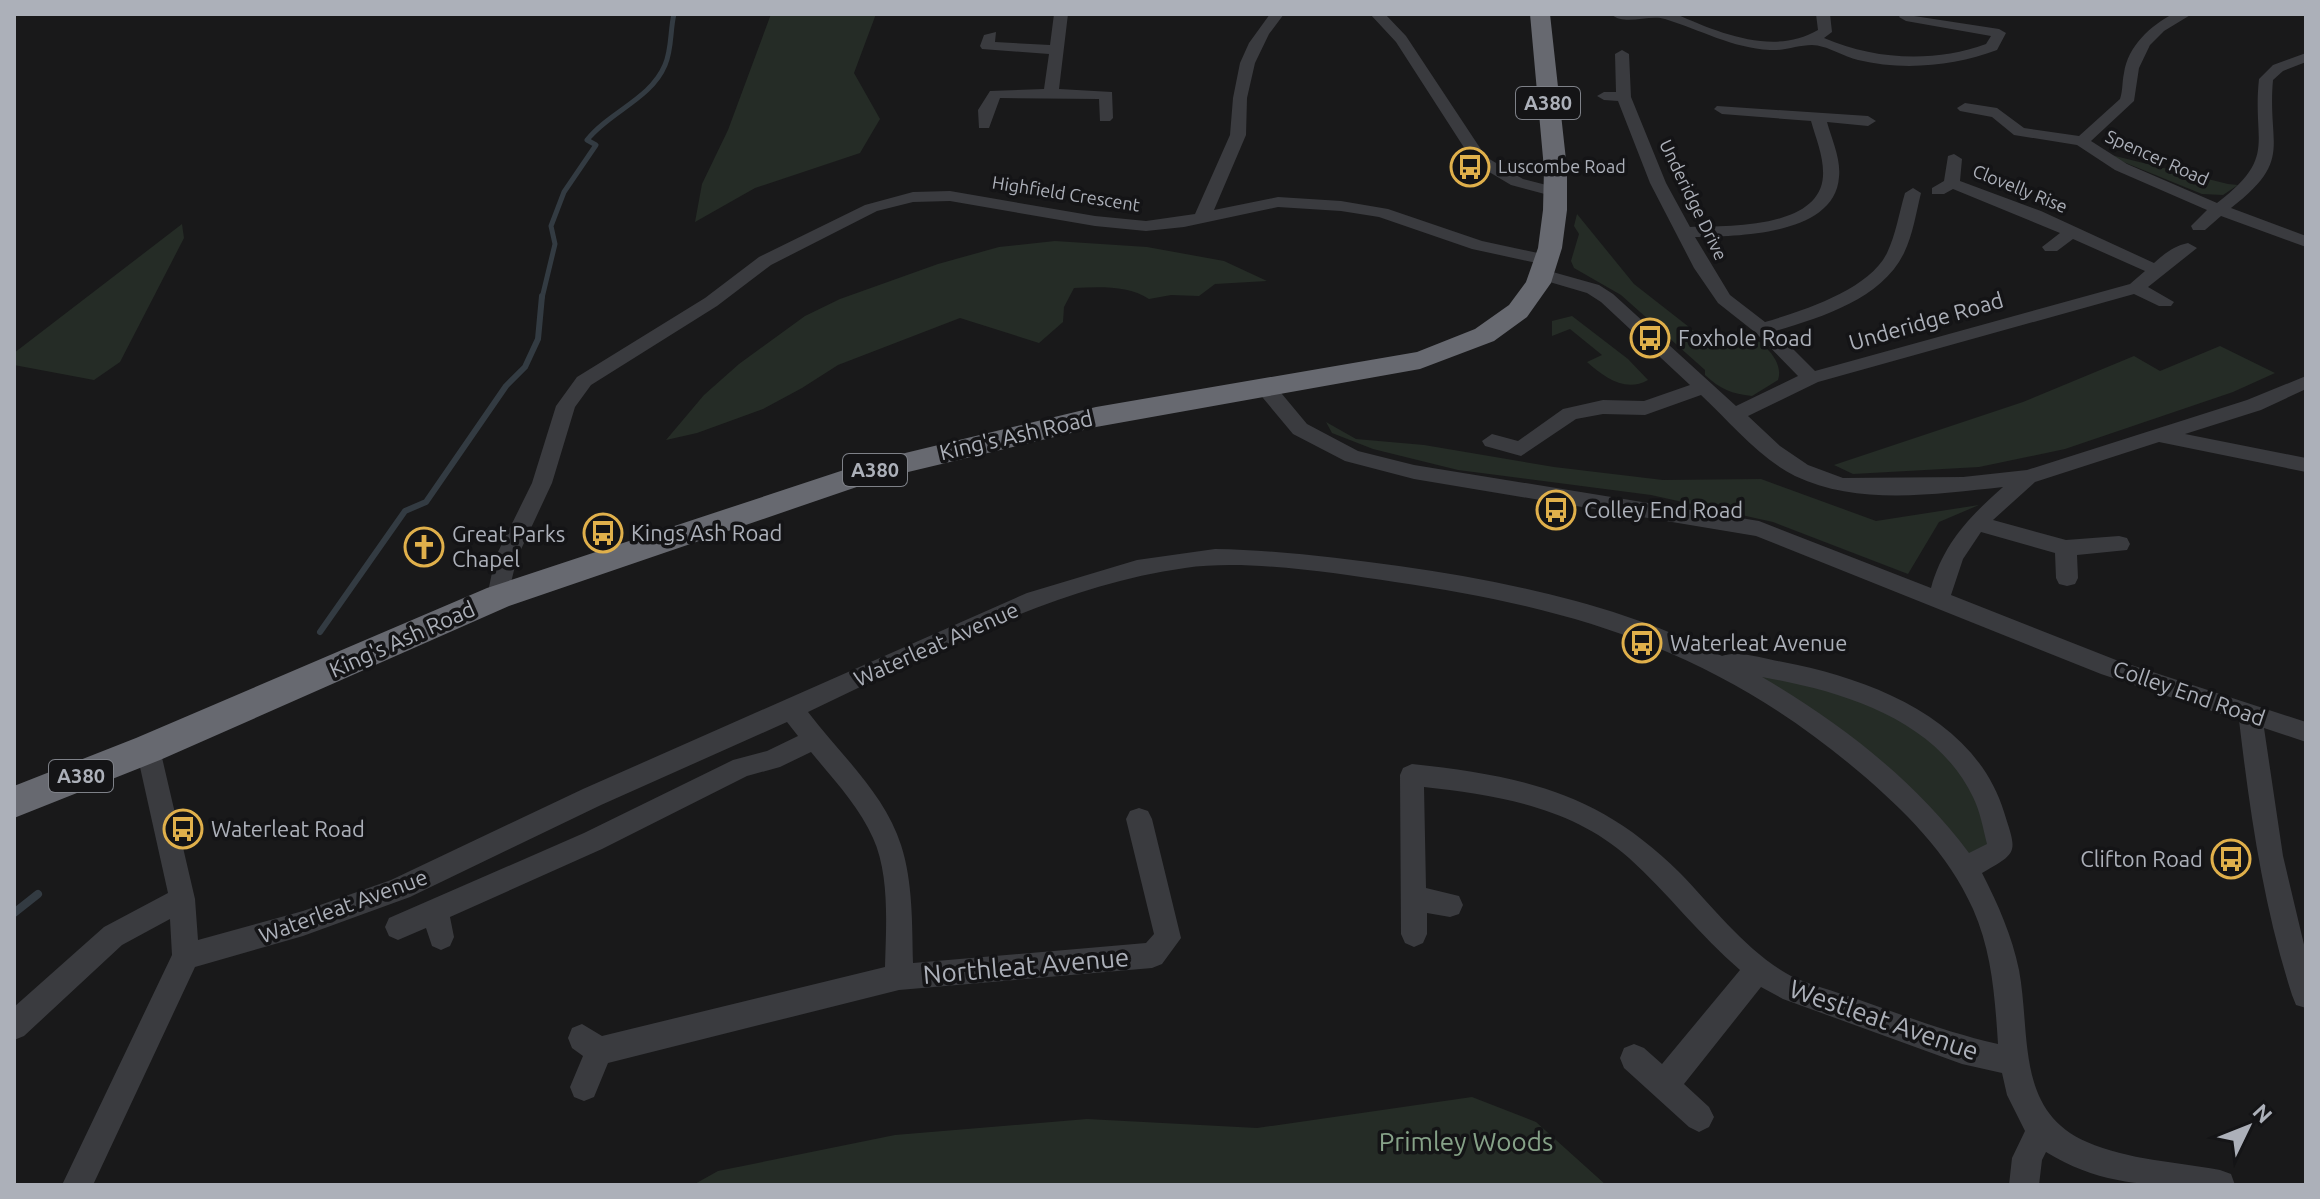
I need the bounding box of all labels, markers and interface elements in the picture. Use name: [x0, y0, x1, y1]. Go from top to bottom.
road number: A380: [1516, 87, 1580, 119]
street label: Spencer Road: [2103, 125, 2212, 189]
street label: Underidge Drive: [1656, 136, 1732, 263]
bus stop icon: Luscombe Road: [1449, 146, 1491, 188]
place label: Luscombe Road: [1498, 156, 1626, 176]
street label: Clovelly Rise: [1970, 160, 2071, 216]
street label: Highfield Crescent: [991, 171, 1141, 215]
street label: Underidge Road: [1846, 286, 2006, 355]
bus stop icon: Foxhole Road: [1629, 317, 1671, 359]
place label: Foxhole Road: [1678, 325, 1812, 350]
street label: King's Ash Road: [937, 405, 1095, 464]
road number: A380: [843, 454, 907, 486]
bus stop icon: Colley End Road: [1535, 489, 1577, 531]
place label: Colley End Road: [1584, 497, 1743, 522]
bus stop icon: Kings Ash Road: [582, 512, 624, 554]
place label: Kings Ash Road: [631, 520, 782, 545]
place label: Great Parks Chapel: [452, 521, 565, 571]
church icon: Great Parks Chapel: [403, 526, 445, 568]
street label: King's Ash Road: [325, 595, 478, 682]
street label: Waterleat Avenue: [850, 596, 1022, 691]
bus stop icon: Waterleat Avenue: [1621, 622, 1663, 664]
place label: Waterleat Avenue: [1670, 630, 1847, 655]
street label: Colley End Road: [2110, 655, 2268, 730]
road number: A380: [49, 760, 113, 792]
bus stop icon: Waterleat Road: [162, 808, 204, 850]
place label: Waterleat Road: [211, 816, 365, 841]
bus stop icon: Clifton Road: [2210, 838, 2252, 880]
place label: Clifton Road: [2080, 846, 2203, 871]
street label: Waterleat Avenue: [255, 863, 430, 948]
street label: Northleat Avenue: [922, 942, 1130, 989]
street label: Westleat Avenue: [1786, 974, 1982, 1065]
north arrow: [2208, 1087, 2288, 1167]
text: N: [2248, 1098, 2278, 1128]
park label: Primley Woods: [1379, 1127, 1553, 1156]

